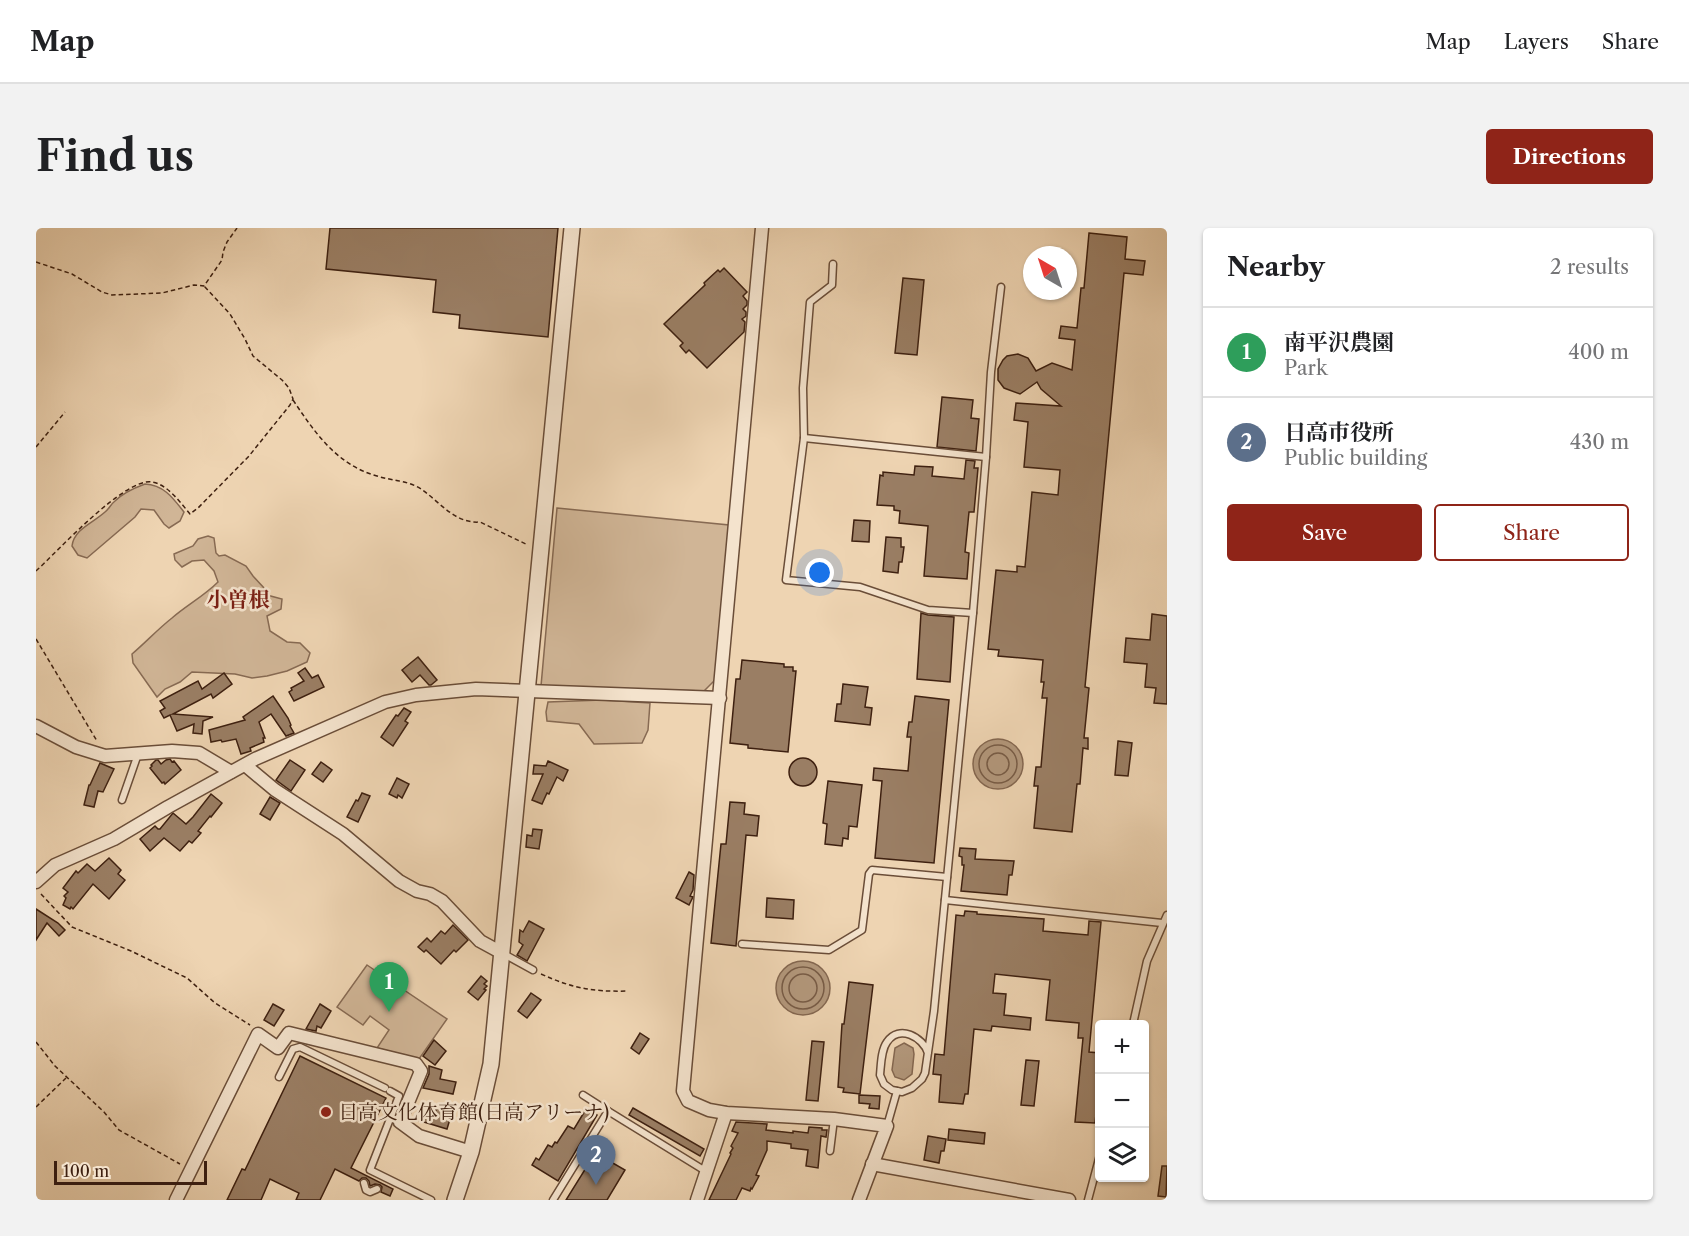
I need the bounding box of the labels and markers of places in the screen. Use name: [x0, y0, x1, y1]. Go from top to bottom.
pin: 1: [370, 962, 408, 1012]
place label: 日高文化体育館(日高アリーナ): [338, 1100, 609, 1124]
marker: 日高文化体育館(日高アリーナ): [319, 1105, 333, 1119]
pin: 2: [576, 1136, 616, 1185]

